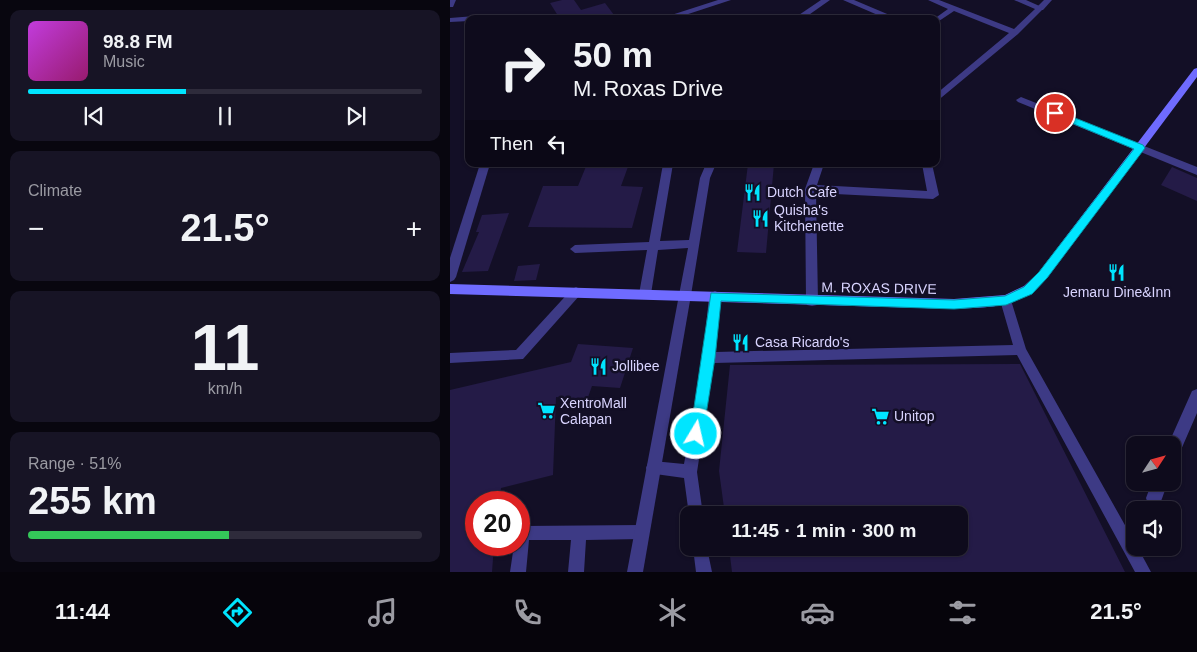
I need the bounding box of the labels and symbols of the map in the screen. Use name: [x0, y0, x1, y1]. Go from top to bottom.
pin: [1034, 92, 1076, 134]
restaurant icon: Dutch Cafe: [743, 182, 763, 202]
place label: Dutch Cafe: [767, 184, 837, 200]
place label: Quisha's Kitchenette: [774, 202, 844, 234]
restaurant icon: Quisha's Kitchenette: [750, 208, 770, 228]
restaurant icon: Jemaru Dine&Inn: [1107, 262, 1127, 282]
street label: M. ROXAS DRIVE: [821, 279, 937, 297]
place label: Jemaru Dine&Inn: [1063, 284, 1171, 300]
restaurant icon: Casa Ricardo's: [731, 332, 751, 352]
place label: Casa Ricardo's: [755, 334, 850, 350]
restaurant icon: Jollibee: [588, 356, 608, 376]
place label: Jollibee: [612, 358, 660, 374]
place label: XentroMall Calapan: [560, 395, 627, 427]
supermarket icon: XentroMall Calapan: [536, 401, 556, 421]
supermarket icon: Unitop: [870, 406, 890, 426]
position arrow: [669, 407, 721, 459]
place label: Unitop: [894, 408, 935, 424]
north arrow: [1126, 436, 1181, 491]
speed limit sign: 20: [465, 491, 530, 556]

